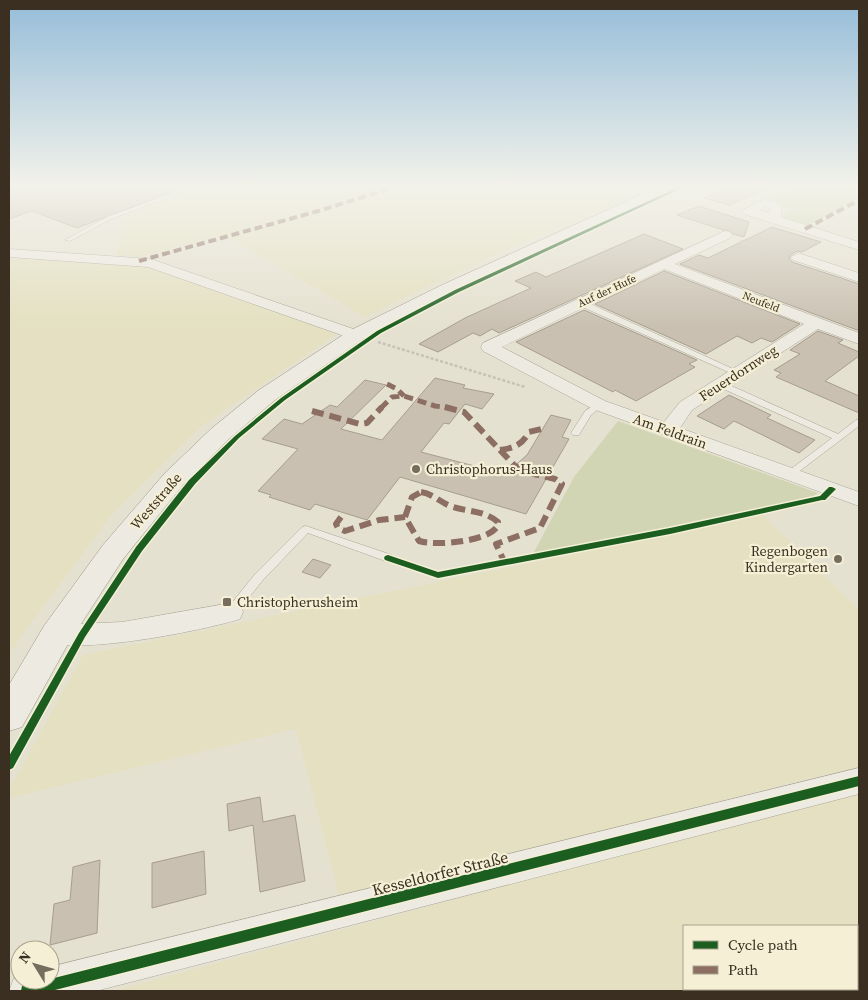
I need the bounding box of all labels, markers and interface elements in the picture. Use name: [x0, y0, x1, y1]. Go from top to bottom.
street label: Auf der Hufe: [575, 271, 639, 311]
street label: Neufeld: [740, 288, 782, 316]
street label: Feuerdornweg: [695, 340, 781, 406]
street label: Am Feldrain: [630, 408, 710, 454]
place label: Christophorus-Haus: [426, 459, 552, 479]
marker: Christophorus-Haus: [410, 463, 422, 475]
street label: Weststraße: [126, 468, 186, 534]
place label: Regenbogen Kindergarten: [745, 541, 829, 577]
marker: Regenbogen Kindergarten: [832, 553, 844, 565]
place label: Christopherusheim: [237, 592, 359, 612]
marker: Christopherusheim: [221, 596, 233, 608]
street label: Kesseldorfer Straße: [370, 845, 510, 901]
legend: [683, 925, 858, 990]
text: Cycle path: [728, 934, 798, 955]
north arrow: [10, 940, 60, 990]
text: N: [14, 947, 36, 967]
text: Path: [728, 959, 758, 980]

